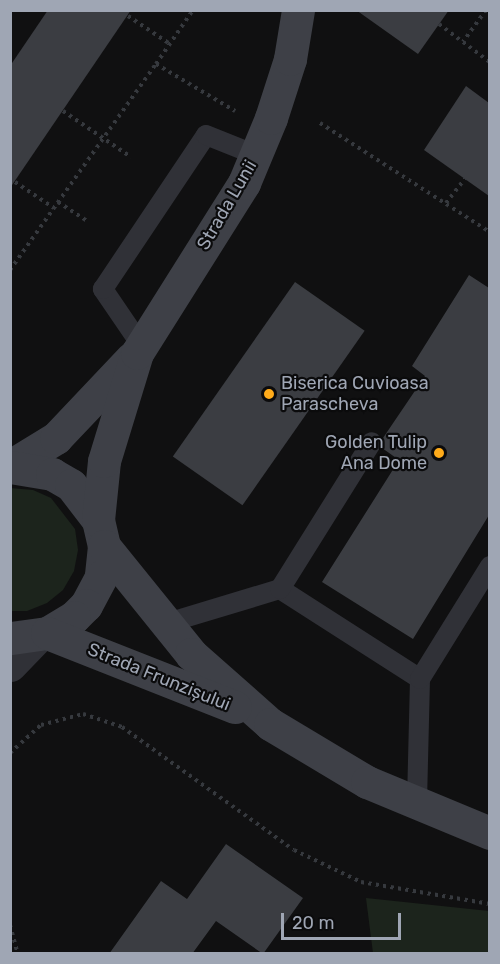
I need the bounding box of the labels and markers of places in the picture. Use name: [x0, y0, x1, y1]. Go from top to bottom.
place label: Biserica Cuvioasa Parascheva: [281, 373, 429, 416]
marker: Biserica Cuvioasa Parascheva: [262, 387, 276, 401]
place label: Golden Tulip Ana Dome: [325, 432, 427, 474]
marker: Golden Tulip Ana Dome: [432, 446, 446, 460]

